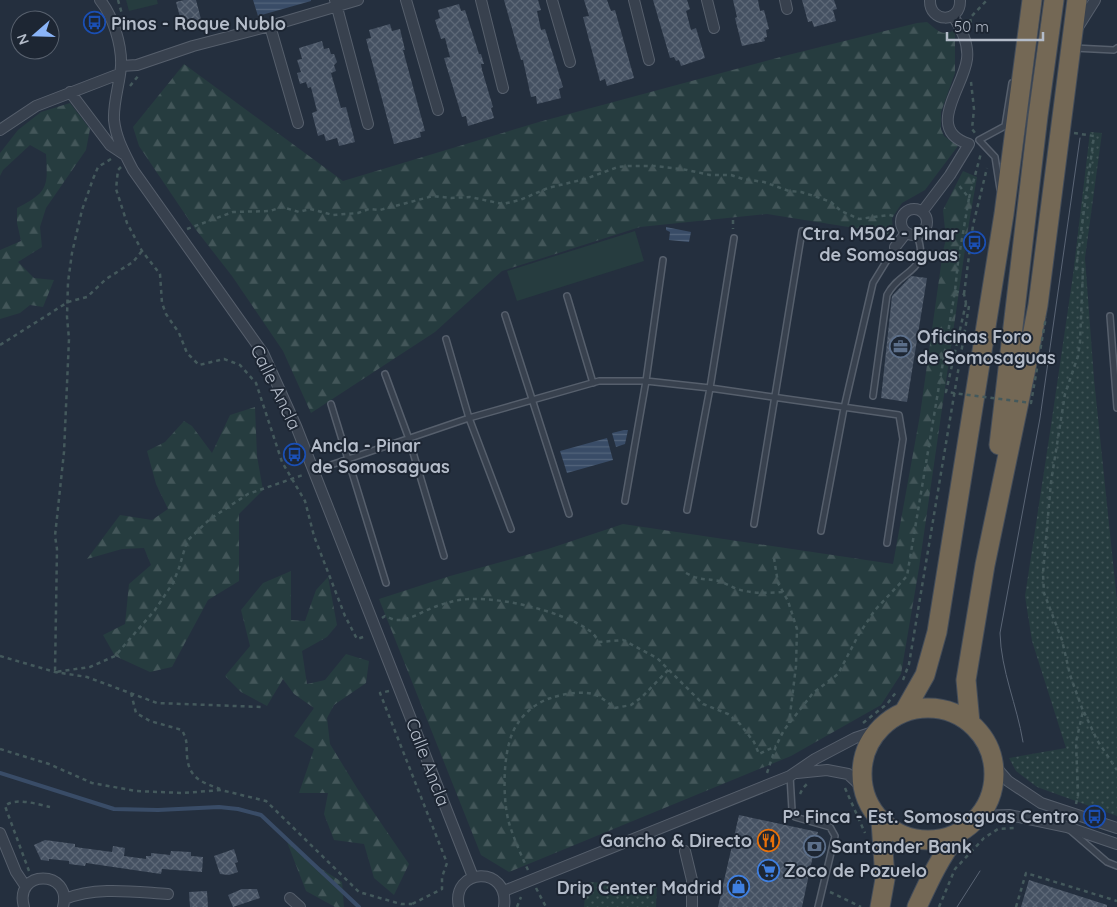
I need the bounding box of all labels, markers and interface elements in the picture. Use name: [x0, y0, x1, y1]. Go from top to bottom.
north arrow: [10, 10, 60, 60]
scale bar: [947, 10, 1043, 42]
bus stop icon: Pinos - Roque Nublo: [83, 11, 107, 35]
place label: Pinos - Roque Nublo: [111, 12, 286, 35]
text: 50 m: [954, 17, 989, 36]
text: N: [13, 32, 33, 47]
place label: Ctra. M502 - Pinar de Somosaguas: [802, 222, 958, 266]
bus stop icon: Ctra. M502 - Pinar de Somosaguas: [962, 231, 986, 255]
place label: Oficinas Foro de Somosaguas: [917, 325, 1056, 369]
office icon: Oficinas Foro de Somosaguas: [889, 334, 913, 358]
street label: Calle Ancla: [245, 340, 307, 434]
place label: Ancla - Pinar de Somosaguas: [311, 434, 450, 478]
bus stop icon: Ancla - Pinar de Somosaguas: [283, 443, 307, 467]
street label: Calle Ancla: [401, 715, 455, 809]
bus stop icon: Pº Finca - Est. Somosaguas Centro: [1083, 804, 1107, 828]
place label: Pº Finca - Est. Somosaguas Centro: [782, 805, 1079, 828]
restaurant icon: Gancho & Directo: [756, 828, 780, 852]
place label: Gancho & Directo: [600, 829, 752, 852]
bank icon: Santander Bank: [803, 834, 827, 858]
place label: Santander Bank: [831, 835, 972, 858]
supermarket icon: Zoco de Pozuelo: [756, 858, 780, 882]
place label: Zoco de Pozuelo: [784, 859, 927, 882]
shop icon: Drip Center Madrid: [726, 875, 750, 899]
place label: Drip Center Madrid: [557, 876, 722, 899]

